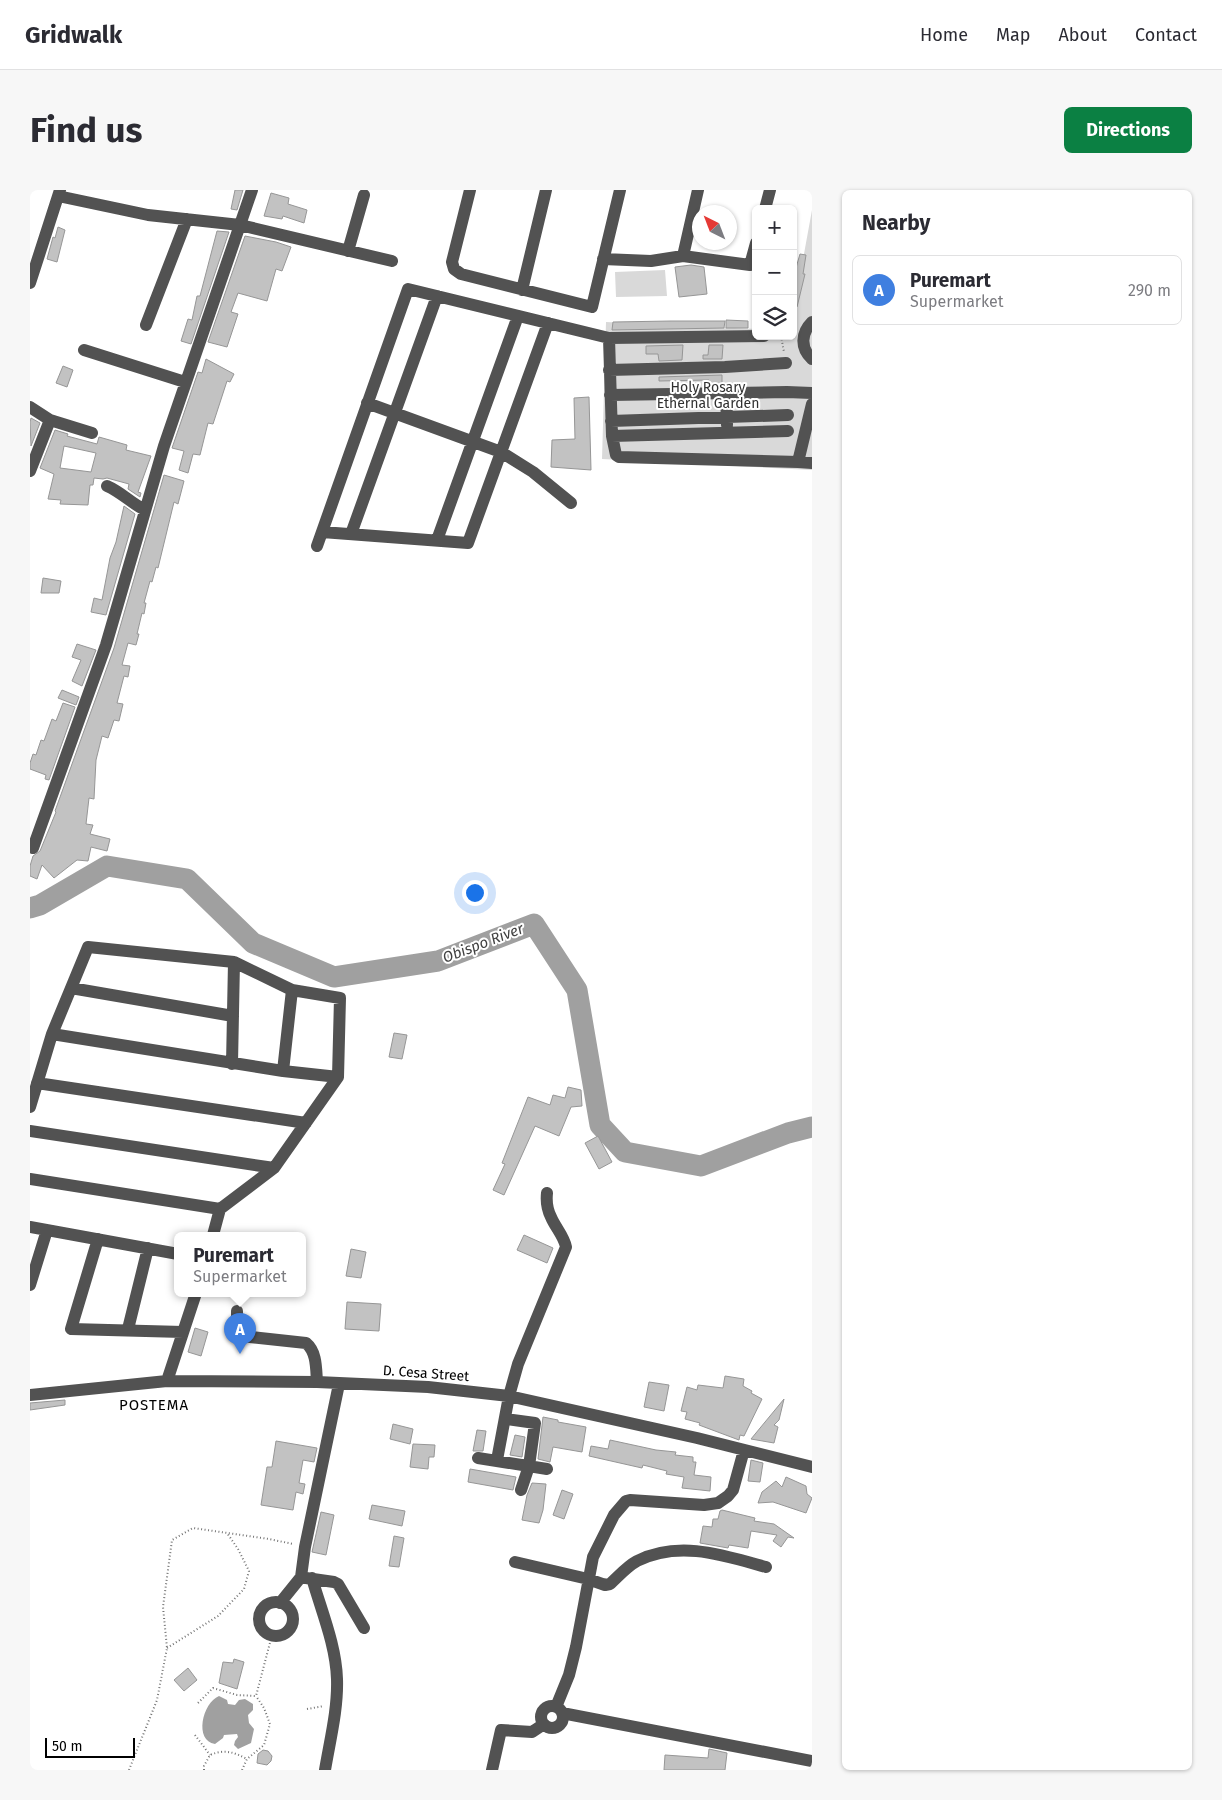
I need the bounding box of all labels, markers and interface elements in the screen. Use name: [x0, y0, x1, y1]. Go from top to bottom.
text: Gridwalk: [25, 21, 122, 49]
text: Home: [920, 24, 968, 46]
text: Map: [996, 24, 1030, 46]
text: About: [1058, 24, 1107, 46]
text: Contact: [1135, 24, 1197, 46]
button: Directions: [1064, 107, 1192, 153]
text: Find us: [30, 109, 142, 151]
north arrow: [692, 205, 737, 250]
map controls: [752, 205, 797, 340]
button: +: [752, 205, 797, 250]
text: Nearby: [862, 210, 930, 236]
button: −: [752, 250, 797, 295]
text: Puremart: [910, 269, 991, 292]
text: A: [874, 281, 884, 300]
text: 290 m: [1128, 281, 1171, 300]
text: Supermarket: [910, 292, 1004, 311]
button: layers: [752, 295, 797, 340]
park label: Holy Rosary Ethernal Garden: [657, 379, 759, 412]
your location: [462, 880, 488, 906]
water label: Obispo River: [440, 919, 527, 967]
popup: [174, 1232, 306, 1297]
text: Puremart: [193, 1244, 274, 1267]
text: Supermarket: [193, 1267, 287, 1286]
pin: A: [224, 1313, 256, 1354]
street label: D. Cesa Street: [382, 1362, 471, 1385]
district label: POSTEMA: [119, 1396, 189, 1414]
scale bar: [45, 1735, 135, 1758]
text: 50 m: [52, 1738, 83, 1755]

